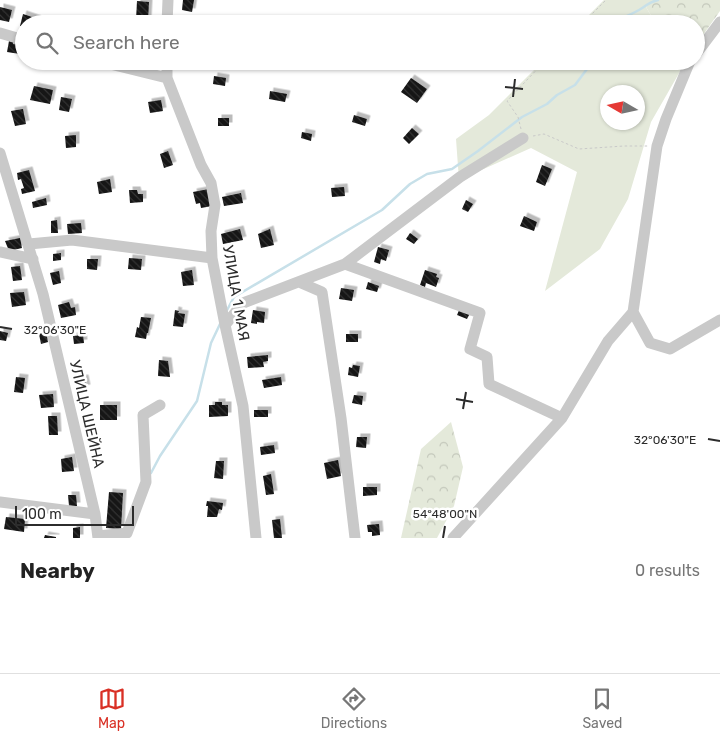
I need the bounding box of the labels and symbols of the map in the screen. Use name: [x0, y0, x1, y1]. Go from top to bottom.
north arrow: [600, 85, 645, 130]
street label: УЛИЦА 1 МАЯ: [219, 244, 253, 342]
text: 32°06'30"E: [24, 323, 86, 337]
street label: УЛИЦА ШЕЙНА: [66, 358, 108, 470]
text: 32°06'30"E: [634, 433, 696, 447]
scale bar: [15, 503, 134, 526]
text: 54°48'00"N: [413, 507, 477, 521]

